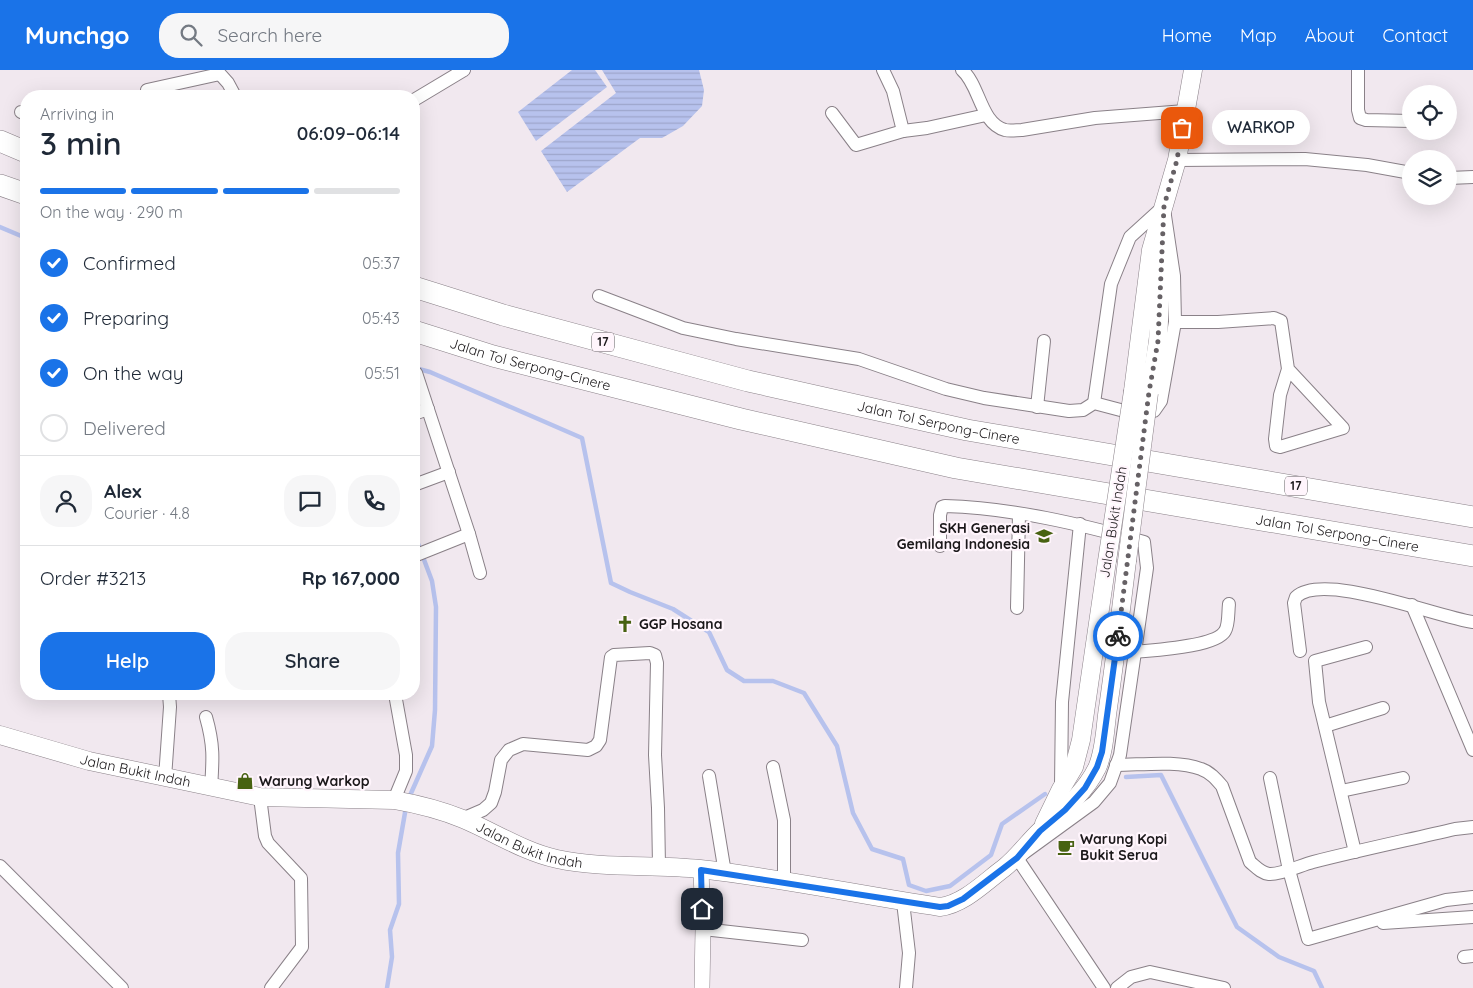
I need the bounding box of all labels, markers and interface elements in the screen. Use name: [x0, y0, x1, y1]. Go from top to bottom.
search box: [159, 13, 509, 58]
text: Munchgo: [25, 20, 129, 50]
icon: search: [177, 21, 205, 49]
text: Search here: [217, 23, 322, 47]
text: Home: [1162, 24, 1212, 47]
text: Map: [1240, 24, 1277, 47]
text: About: [1305, 24, 1355, 47]
text: Contact: [1383, 24, 1448, 47]
map controls: [1402, 85, 1457, 205]
button: locate: [1402, 85, 1457, 140]
text: Arriving in: [40, 104, 114, 124]
pin: [1161, 107, 1203, 149]
callout: WARKOP: [1212, 110, 1310, 146]
icon: bag: [1168, 114, 1196, 142]
text: WARKOP: [1227, 117, 1295, 137]
text: 06:09–06:14: [297, 121, 400, 145]
text: 3 min: [40, 123, 122, 163]
button: layers: [1402, 150, 1457, 205]
text: On the way · 290 m: [40, 202, 183, 222]
icon: check: [40, 249, 68, 277]
text: Confirmed: [83, 251, 176, 275]
text: 05:37: [362, 253, 400, 273]
icon: check: [40, 304, 68, 332]
text: Preparing: [83, 306, 169, 330]
text: 05:43: [362, 308, 400, 328]
road number: 17: [592, 332, 614, 352]
street label: Jalan Tol Serpong–Cinere: [448, 334, 613, 395]
icon: check: [40, 359, 68, 387]
text: On the way: [83, 361, 184, 385]
text: 05:51: [364, 363, 400, 383]
street label: Jalan Tol Serpong–Cinere: [855, 397, 1021, 448]
text: Delivered: [83, 416, 166, 440]
street label: Jalan Bukit Indah: [1095, 465, 1131, 579]
button: person: [40, 475, 92, 527]
button: chat: [284, 475, 336, 527]
button: phone: [348, 475, 400, 527]
road number: 17: [1285, 476, 1307, 496]
text: Alex: [104, 479, 142, 503]
text: Courier · 4.8: [104, 503, 190, 523]
street label: Jalan Tol Serpong–Cinere: [1254, 510, 1421, 556]
place label: SKH Generasi Gemilang Indonesia: [897, 519, 1030, 553]
school or university icon: SKH Generasi Gemilang Indonesia: [1034, 526, 1054, 546]
text: Order #3213: [40, 566, 146, 590]
text: Rp 167,000: [302, 566, 400, 590]
courier: [1093, 611, 1143, 661]
church icon: GGP Hosana: [615, 614, 635, 634]
place label: GGP Hosana: [639, 615, 722, 633]
icon: bike: [1104, 622, 1132, 650]
button: Help: [40, 632, 215, 690]
button: Share: [225, 632, 400, 690]
street label: Jalan Bukit Indah: [78, 750, 192, 791]
shop icon: Warung Warkop: [235, 771, 255, 791]
place label: Warung Warkop: [259, 772, 370, 790]
street label: Jalan Bukit Indah: [473, 817, 584, 872]
place label: Warung Kopi Bukit Serua: [1080, 830, 1167, 864]
cafe icon: Warung Kopi Bukit Serua: [1056, 837, 1076, 857]
pin: [681, 888, 723, 930]
icon: home: [688, 895, 716, 923]

